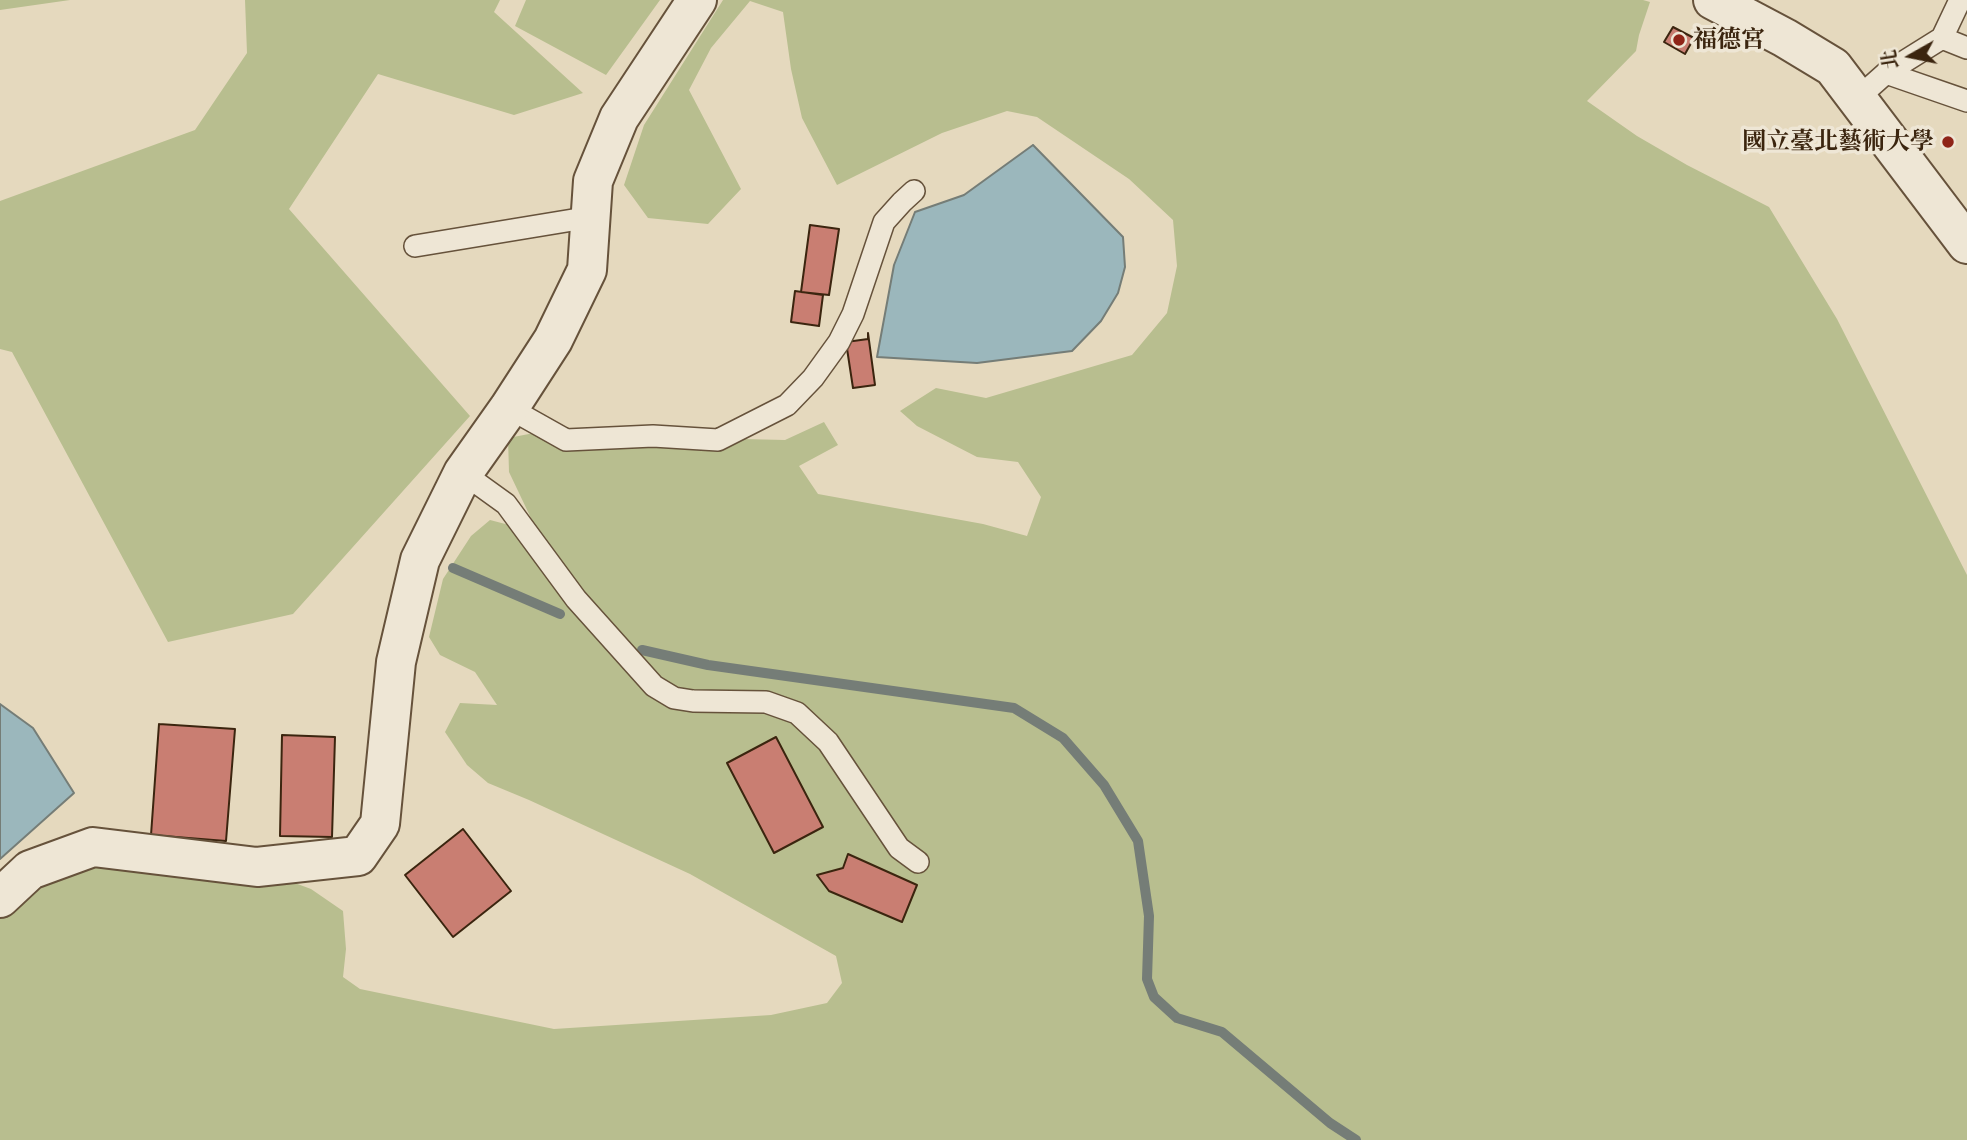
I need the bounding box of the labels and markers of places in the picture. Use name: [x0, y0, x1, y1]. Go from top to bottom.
place label: 福德宮: [1693, 26, 1765, 54]
marker: 福德宮: [1671, 32, 1687, 48]
place label: 國立臺北藝術大學: [1742, 128, 1934, 156]
marker: 國立臺北藝術大學: [1940, 134, 1956, 150]

